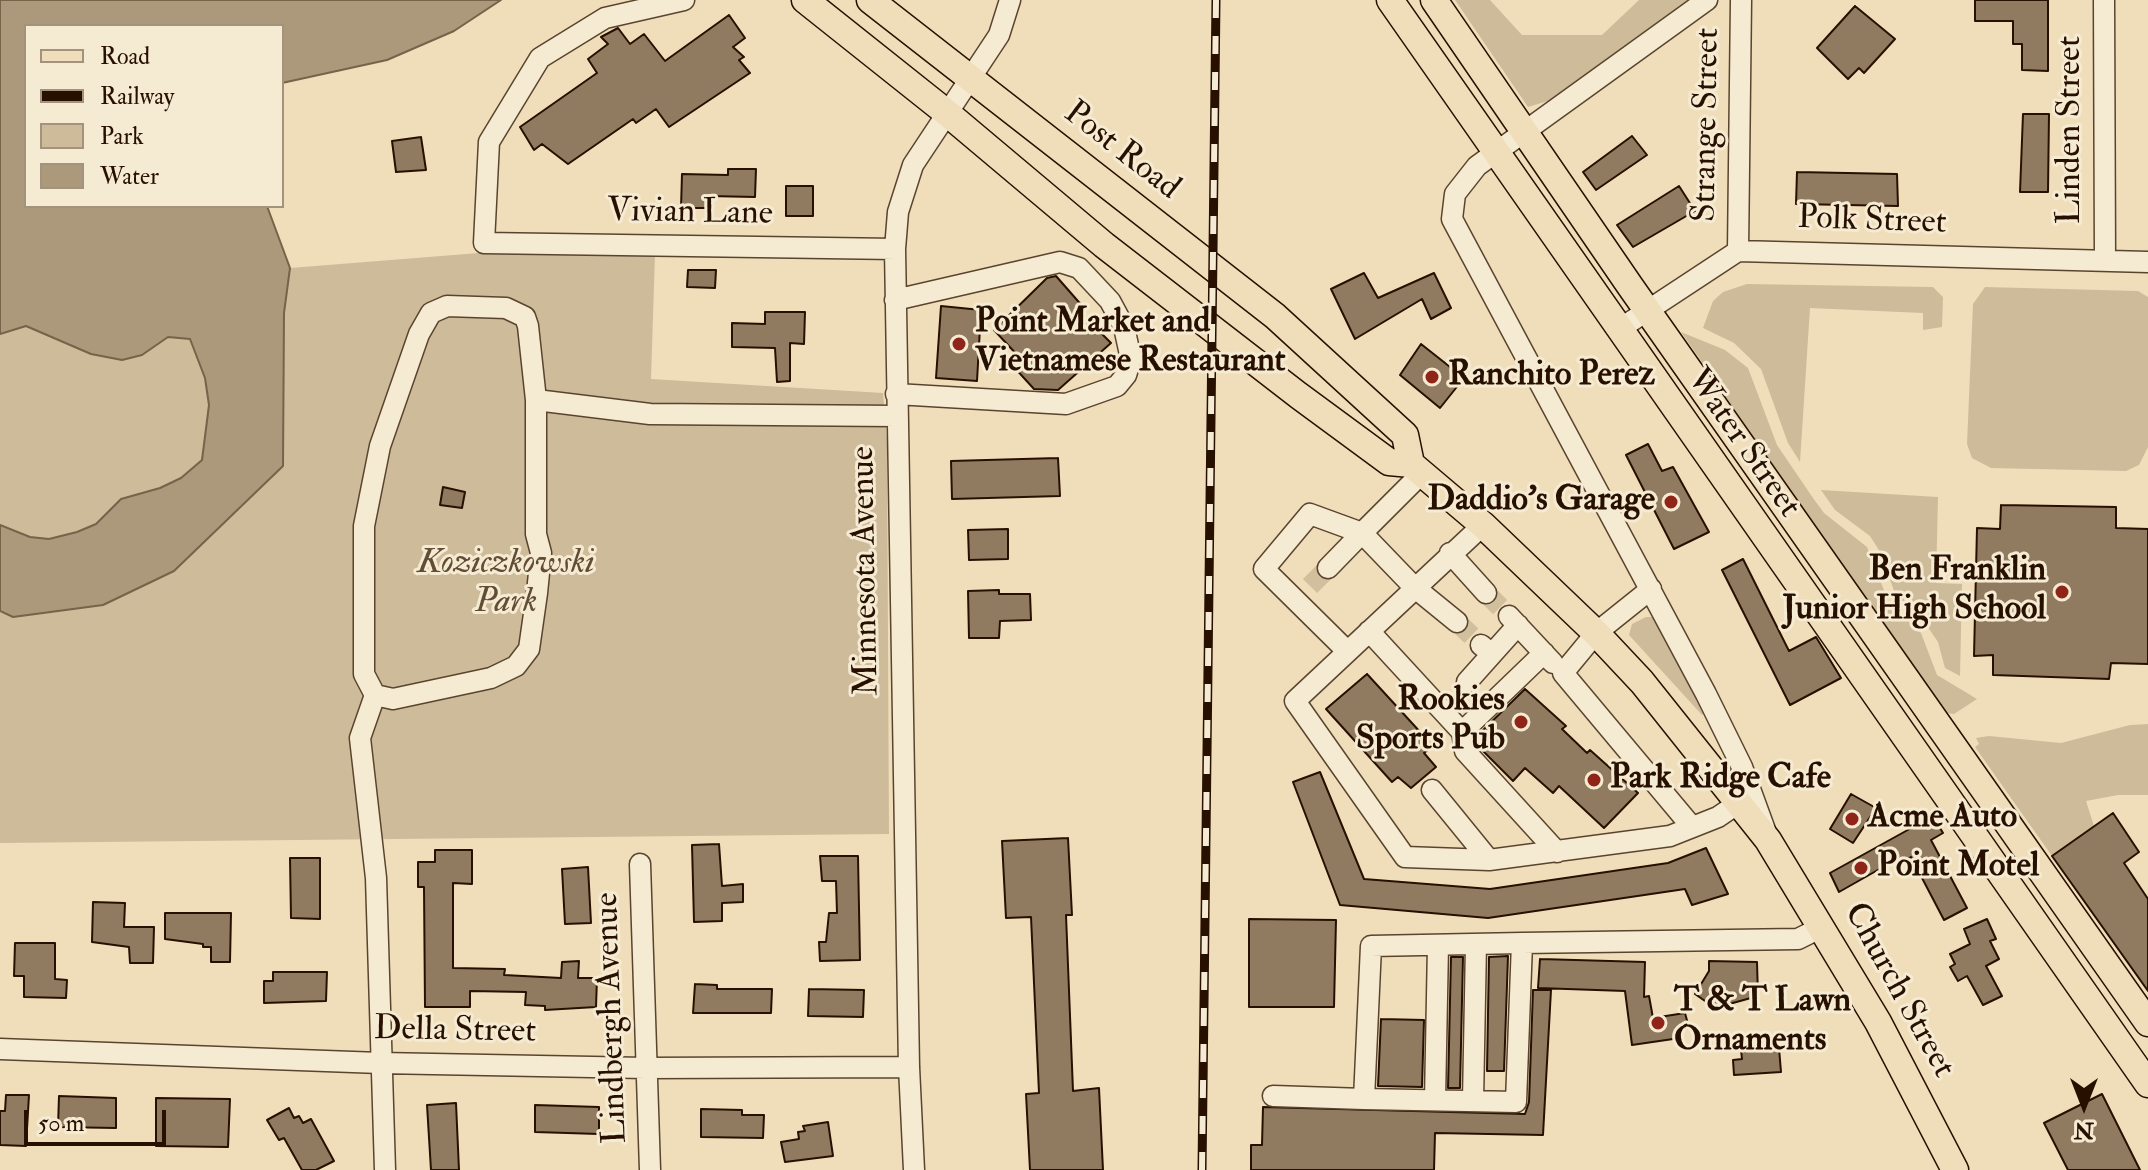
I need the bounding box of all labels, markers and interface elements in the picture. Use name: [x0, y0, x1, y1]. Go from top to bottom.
legend: [24, 24, 284, 208]
street label: Strange Street: [1686, 28, 1730, 222]
street label: Linden Street: [2052, 36, 2092, 224]
text: Road: [100, 41, 150, 72]
text: Railway: [100, 81, 174, 112]
street label: Post Road: [1055, 94, 1187, 210]
text: Park: [100, 121, 144, 152]
text: Water: [100, 161, 159, 192]
street label: Vivian Lane: [607, 192, 773, 236]
street label: Polk Street: [1797, 199, 1947, 245]
place label: Point Market and Vietnamese Restaurant: [975, 304, 1286, 384]
marker: Point Market and Vietnamese Restaurant: [950, 335, 968, 353]
place label: Ranchito Perez: [1448, 357, 1655, 397]
street label: Water Street: [1676, 362, 1808, 526]
marker: Ranchito Perez: [1423, 368, 1441, 386]
street label: Minnesota Avenue: [844, 446, 890, 696]
place label: Daddio's Garage: [1428, 482, 1655, 522]
marker: Daddio's Garage: [1662, 493, 1680, 511]
park label: Koziczkowski Park: [418, 545, 594, 624]
place label: Ben Franklin Junior High School: [1782, 552, 2046, 632]
marker: Ben Franklin Junior High School: [2053, 583, 2071, 601]
place label: Rookies Sports Pub: [1356, 682, 1505, 762]
marker: Rookies Sports Pub: [1512, 713, 1530, 731]
place label: Park Ridge Cafe: [1610, 760, 1831, 800]
marker: Park Ridge Cafe: [1585, 771, 1603, 789]
place label: Acme Auto: [1868, 799, 2017, 839]
marker: Acme Auto: [1843, 810, 1861, 828]
place label: Point Motel: [1877, 848, 2039, 888]
marker: Point Motel: [1852, 859, 1870, 877]
street label: Lindbergh Avenue: [588, 892, 638, 1144]
street label: Church Street: [1833, 897, 1963, 1085]
place label: T & T Lawn Ornaments: [1674, 983, 1851, 1062]
street label: Della Street: [373, 1010, 537, 1054]
marker: T & T Lawn Ornaments: [1649, 1014, 1667, 1032]
north arrow: [2044, 1066, 2124, 1146]
scale bar: [28, 1094, 170, 1144]
text: 50 m: [38, 1108, 84, 1139]
text: N: [2074, 1116, 2094, 1144]

